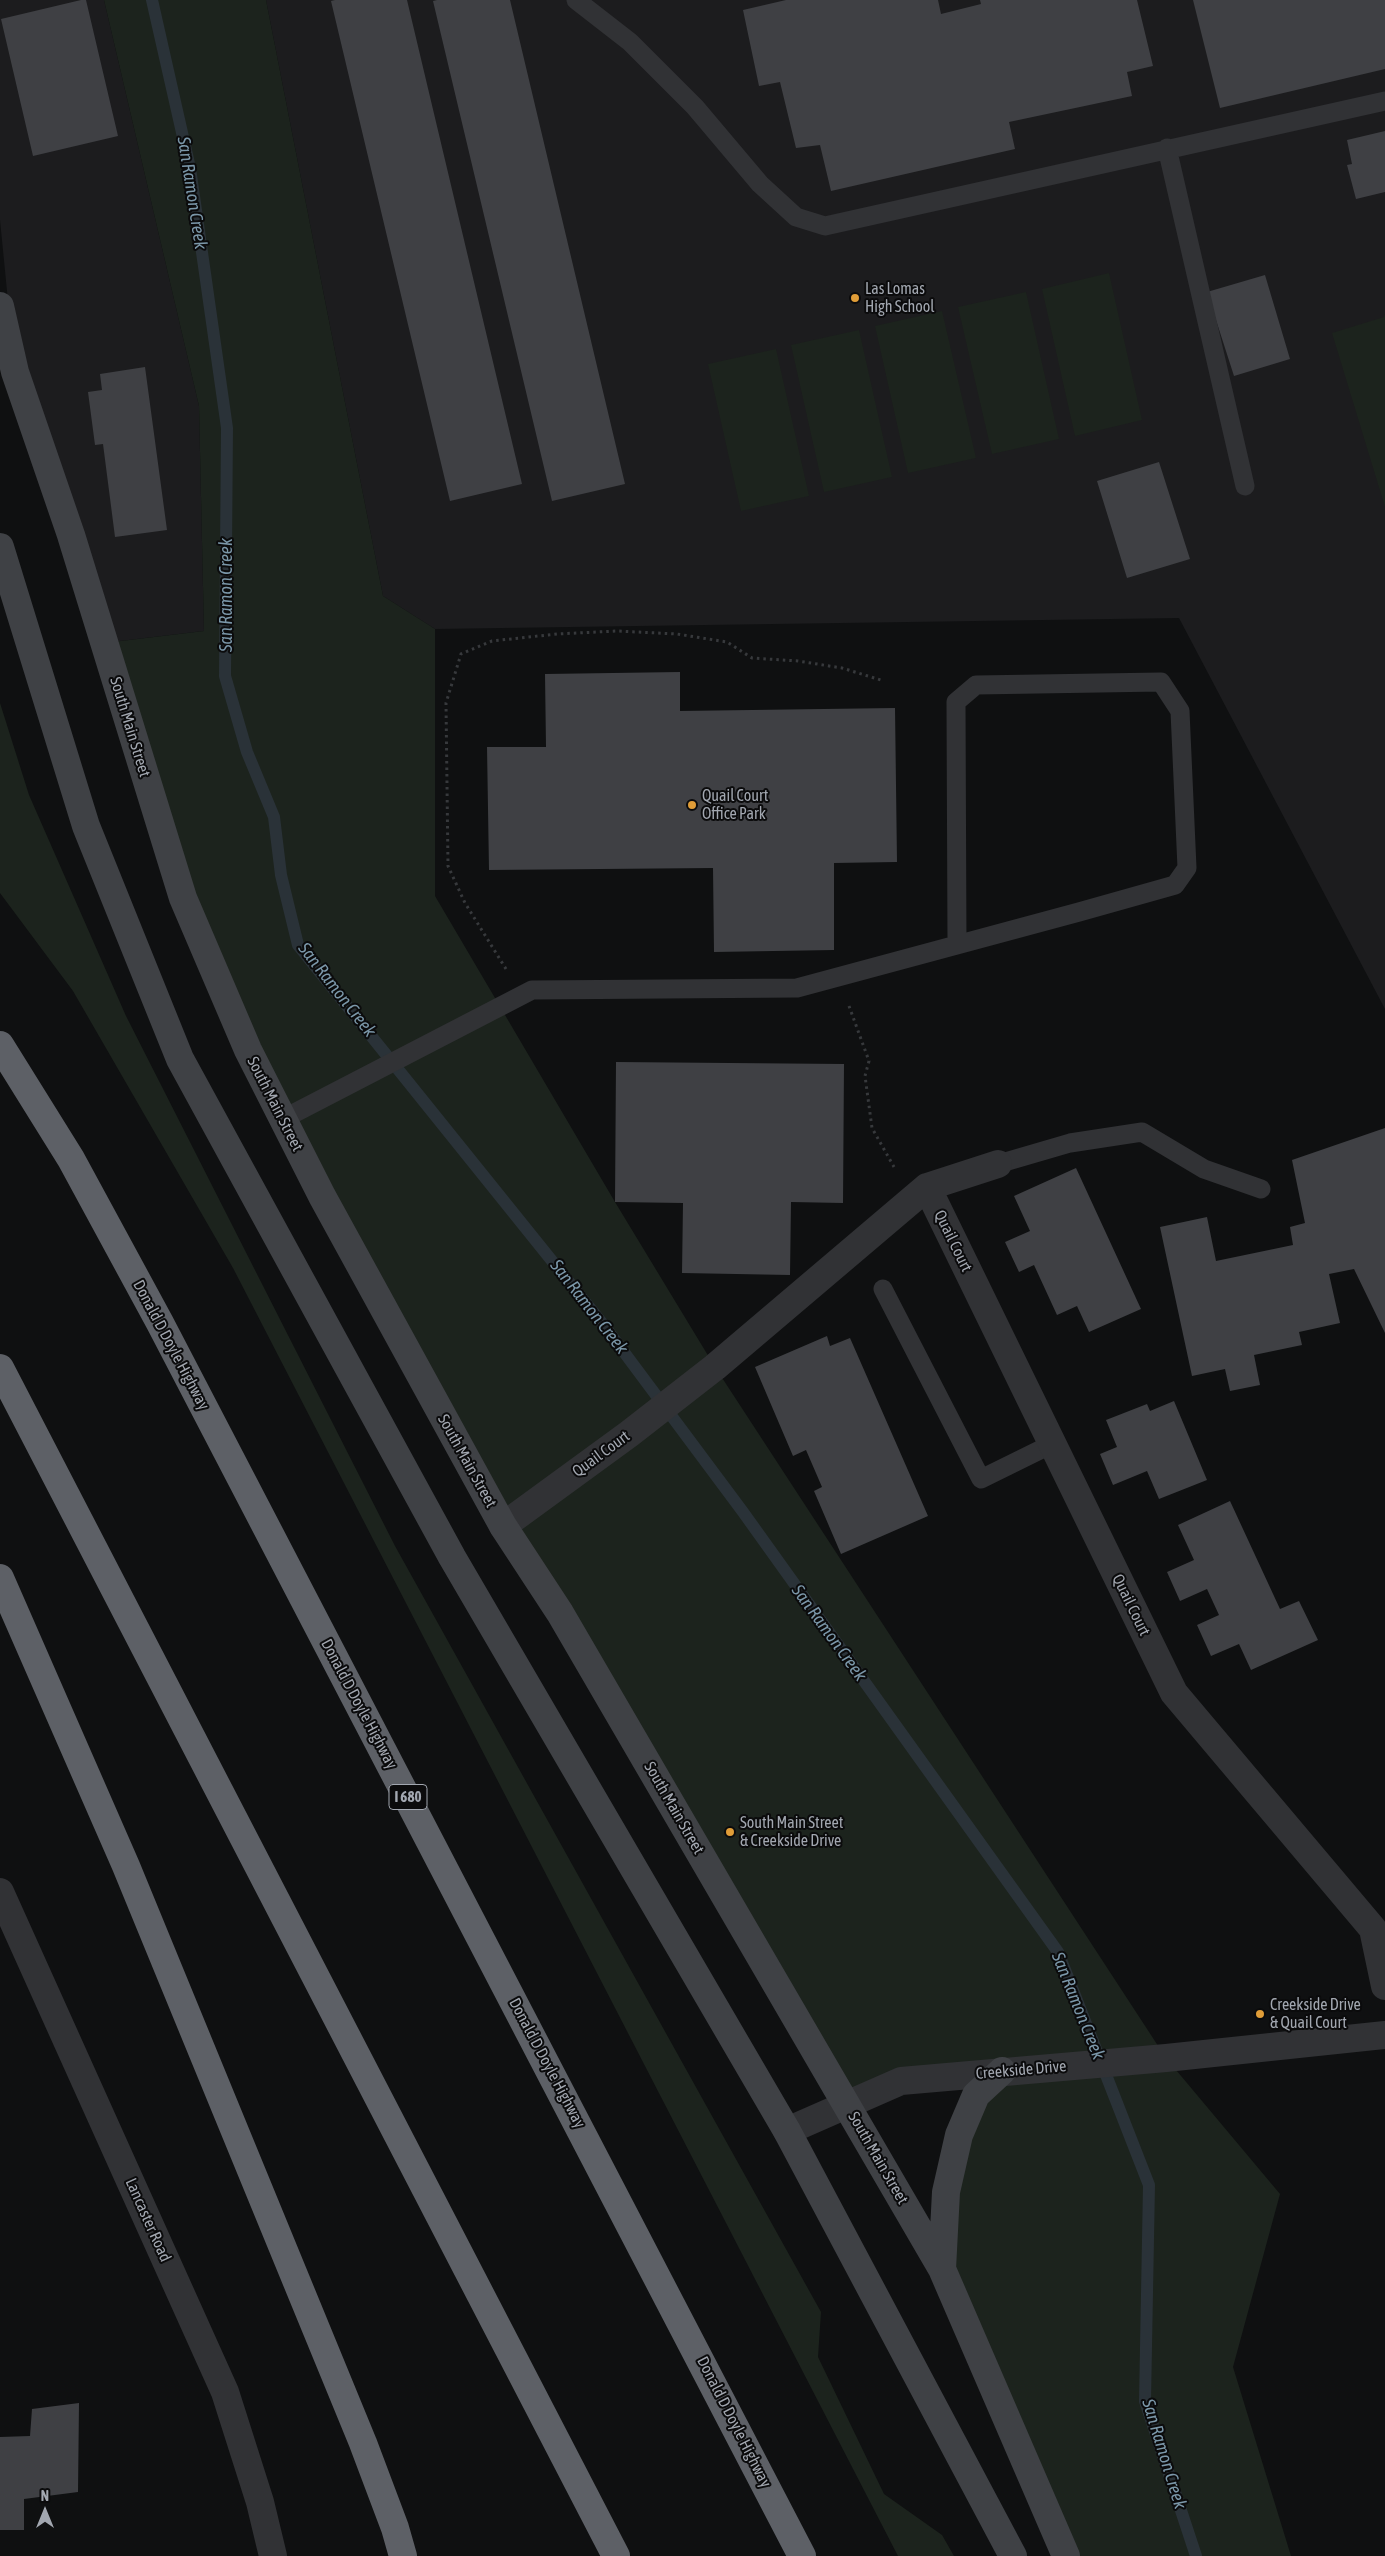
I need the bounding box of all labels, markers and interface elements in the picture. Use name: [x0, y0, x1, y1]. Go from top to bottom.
water label: San Ramon Creek: [172, 135, 212, 251]
place label: Las Lomas High School: [865, 279, 934, 317]
marker: Las Lomas High School: [849, 292, 861, 304]
water label: San Ramon Creek: [215, 538, 237, 652]
street label: South Main Street: [106, 675, 154, 779]
place label: Quail Court Office Park: [702, 786, 768, 824]
marker: Quail Court Office Park: [686, 799, 698, 811]
water label: San Ramon Creek: [293, 938, 381, 1042]
street label: South Main Street: [243, 1054, 307, 1154]
street label: Quail Court: [930, 1207, 976, 1275]
water label: San Ramon Creek: [545, 1255, 633, 1359]
street label: Donald D Doyle Highway: [129, 1277, 213, 1413]
street label: South Main Street: [434, 1411, 500, 1511]
street label: Quail Court: [569, 1427, 633, 1481]
street label: Quail Court: [1108, 1571, 1154, 1639]
water label: San Ramon Creek: [787, 1581, 871, 1685]
street label: Donald D Doyle Highway: [317, 1636, 401, 1772]
street label: South Main Street: [640, 1758, 708, 1858]
road number: I 680: [389, 1784, 427, 1810]
place label: South Main Street & Creekside Drive: [740, 1813, 843, 1851]
marker: South Main Street & Creekside Drive: [724, 1826, 736, 1838]
water label: San Ramon Creek: [1047, 1949, 1109, 2063]
street label: Donald D Doyle Highway: [505, 1995, 589, 2131]
place label: Creekside Drive & Quail Court: [1270, 1995, 1361, 2033]
marker: Creekside Drive & Quail Court: [1254, 2008, 1266, 2020]
street label: Creekside Drive: [975, 2056, 1067, 2084]
street label: South Main Street: [844, 2108, 912, 2208]
street label: Lancaster Road: [121, 2175, 175, 2265]
street label: Donald D Doyle Highway: [693, 2353, 775, 2491]
water label: San Ramon Creek: [1137, 2396, 1191, 2512]
north arrow: [20, 2486, 70, 2536]
text: N: [41, 2488, 49, 2504]

